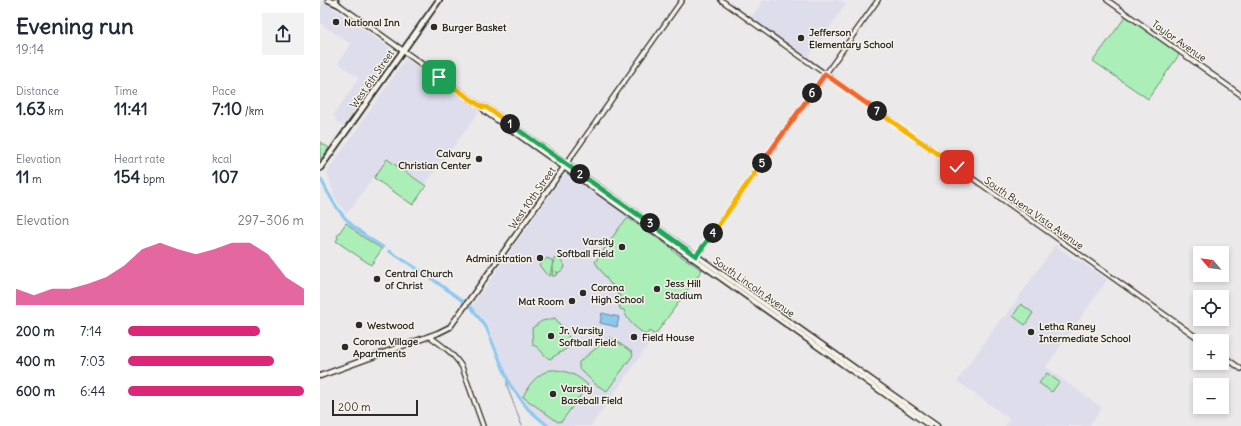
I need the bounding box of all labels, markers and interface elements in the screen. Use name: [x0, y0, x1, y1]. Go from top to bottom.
text: Evening run: [16, 12, 134, 40]
button: share: [262, 13, 304, 55]
place label: National Inn: [344, 16, 400, 29]
marker: National Inn: [331, 17, 341, 27]
street label: Taylor Avenue: [1149, 17, 1209, 65]
place label: Burger Basket: [442, 21, 507, 34]
marker: Burger Basket: [429, 22, 439, 32]
place label: Jefferson Elementary School: [809, 26, 894, 51]
marker: Jefferson Elementary School: [796, 33, 806, 43]
text: 19:14: [16, 41, 44, 58]
street label: West 6th Street: [347, 47, 397, 111]
pin: [422, 60, 456, 94]
icon: arrive: [428, 66, 450, 88]
pin: 6: [802, 83, 822, 103]
text: Distance: [16, 84, 59, 98]
text: Time: [114, 84, 138, 98]
text: Pace: [212, 84, 236, 98]
text: 6: [809, 86, 815, 100]
text: 1.63: [16, 98, 46, 120]
text: 11:41: [114, 98, 148, 120]
text: 7:10: [212, 98, 242, 120]
pin: 7: [867, 101, 887, 121]
text: km: [46, 104, 64, 118]
text: /km: [242, 104, 264, 118]
text: 7: [874, 104, 880, 118]
pin: 1: [500, 114, 520, 134]
text: 1: [508, 117, 512, 131]
place label: Calvary Christian Center: [398, 147, 472, 172]
pin: [940, 150, 974, 184]
text: Elevation: [16, 152, 61, 166]
text: Heart rate: [114, 152, 165, 166]
text: kcal: [212, 152, 232, 166]
pin: 5: [752, 153, 772, 173]
marker: Calvary Christian Center: [474, 154, 484, 164]
text: 5: [759, 156, 765, 170]
icon: check: [946, 156, 968, 178]
street label: West 10th Street: [506, 164, 559, 232]
pin: 2: [570, 164, 590, 184]
text: 11: [16, 166, 30, 188]
text: 154: [114, 166, 140, 188]
text: 107: [212, 166, 238, 188]
text: 2: [577, 167, 583, 181]
text: m: [30, 172, 42, 186]
text: bpm: [140, 172, 165, 186]
street label: South Buena Vista Avenue: [982, 174, 1086, 252]
text: Elevation: [16, 212, 69, 229]
text: 297–306 m: [238, 212, 304, 229]
pin: 3: [640, 213, 660, 233]
text: 3: [647, 216, 653, 230]
pin: 4: [703, 223, 723, 243]
text: 4: [710, 226, 716, 240]
place label: Varsity Softball Field: [557, 235, 614, 260]
marker: Varsity Softball Field: [617, 242, 627, 252]
north arrow: [1193, 246, 1229, 282]
map controls: [1193, 246, 1229, 414]
place label: Administration: [466, 252, 532, 265]
marker: Administration: [535, 253, 545, 263]
street label: South Lincoln Avenue: [711, 254, 797, 320]
place label: Central Church of Christ: [385, 267, 453, 292]
marker: Central Church of Christ: [372, 274, 382, 284]
place label: Jess Hill Stadium: [665, 277, 702, 302]
place label: Corona High School: [591, 281, 644, 306]
marker: Jess Hill Stadium: [652, 284, 662, 294]
marker: Corona High School: [578, 288, 588, 298]
button: locate: [1193, 290, 1229, 326]
place label: Mat Room: [518, 295, 564, 308]
marker: Mat Room: [567, 296, 577, 306]
place label: Westwood: [367, 319, 414, 332]
marker: Westwood: [354, 320, 364, 330]
place label: Letha Raney Intermediate School: [1039, 320, 1131, 345]
text: 200 m: [16, 323, 55, 340]
text: 7:14: [80, 323, 102, 340]
place label: Jr. Varsity Softball Field: [559, 324, 616, 349]
marker: Letha Raney Intermediate School: [1026, 327, 1036, 337]
marker: Jr. Varsity Softball Field: [546, 331, 556, 341]
place label: Field House: [642, 331, 695, 344]
marker: Field House: [629, 332, 639, 342]
button: +: [1193, 334, 1229, 370]
place label: Corona Village Apartments: [353, 335, 419, 360]
marker: Corona Village Apartments: [340, 342, 350, 352]
text: 400 m: [16, 353, 55, 370]
text: 7:03: [80, 353, 105, 370]
button: −: [1193, 378, 1229, 414]
place label: Varsity Baseball Field: [561, 382, 623, 407]
text: 600 m: [16, 383, 55, 400]
text: 6:44: [80, 383, 105, 400]
marker: Varsity Baseball Field: [548, 389, 558, 399]
scale bar: [332, 398, 418, 417]
text: 200 m: [338, 400, 371, 414]

